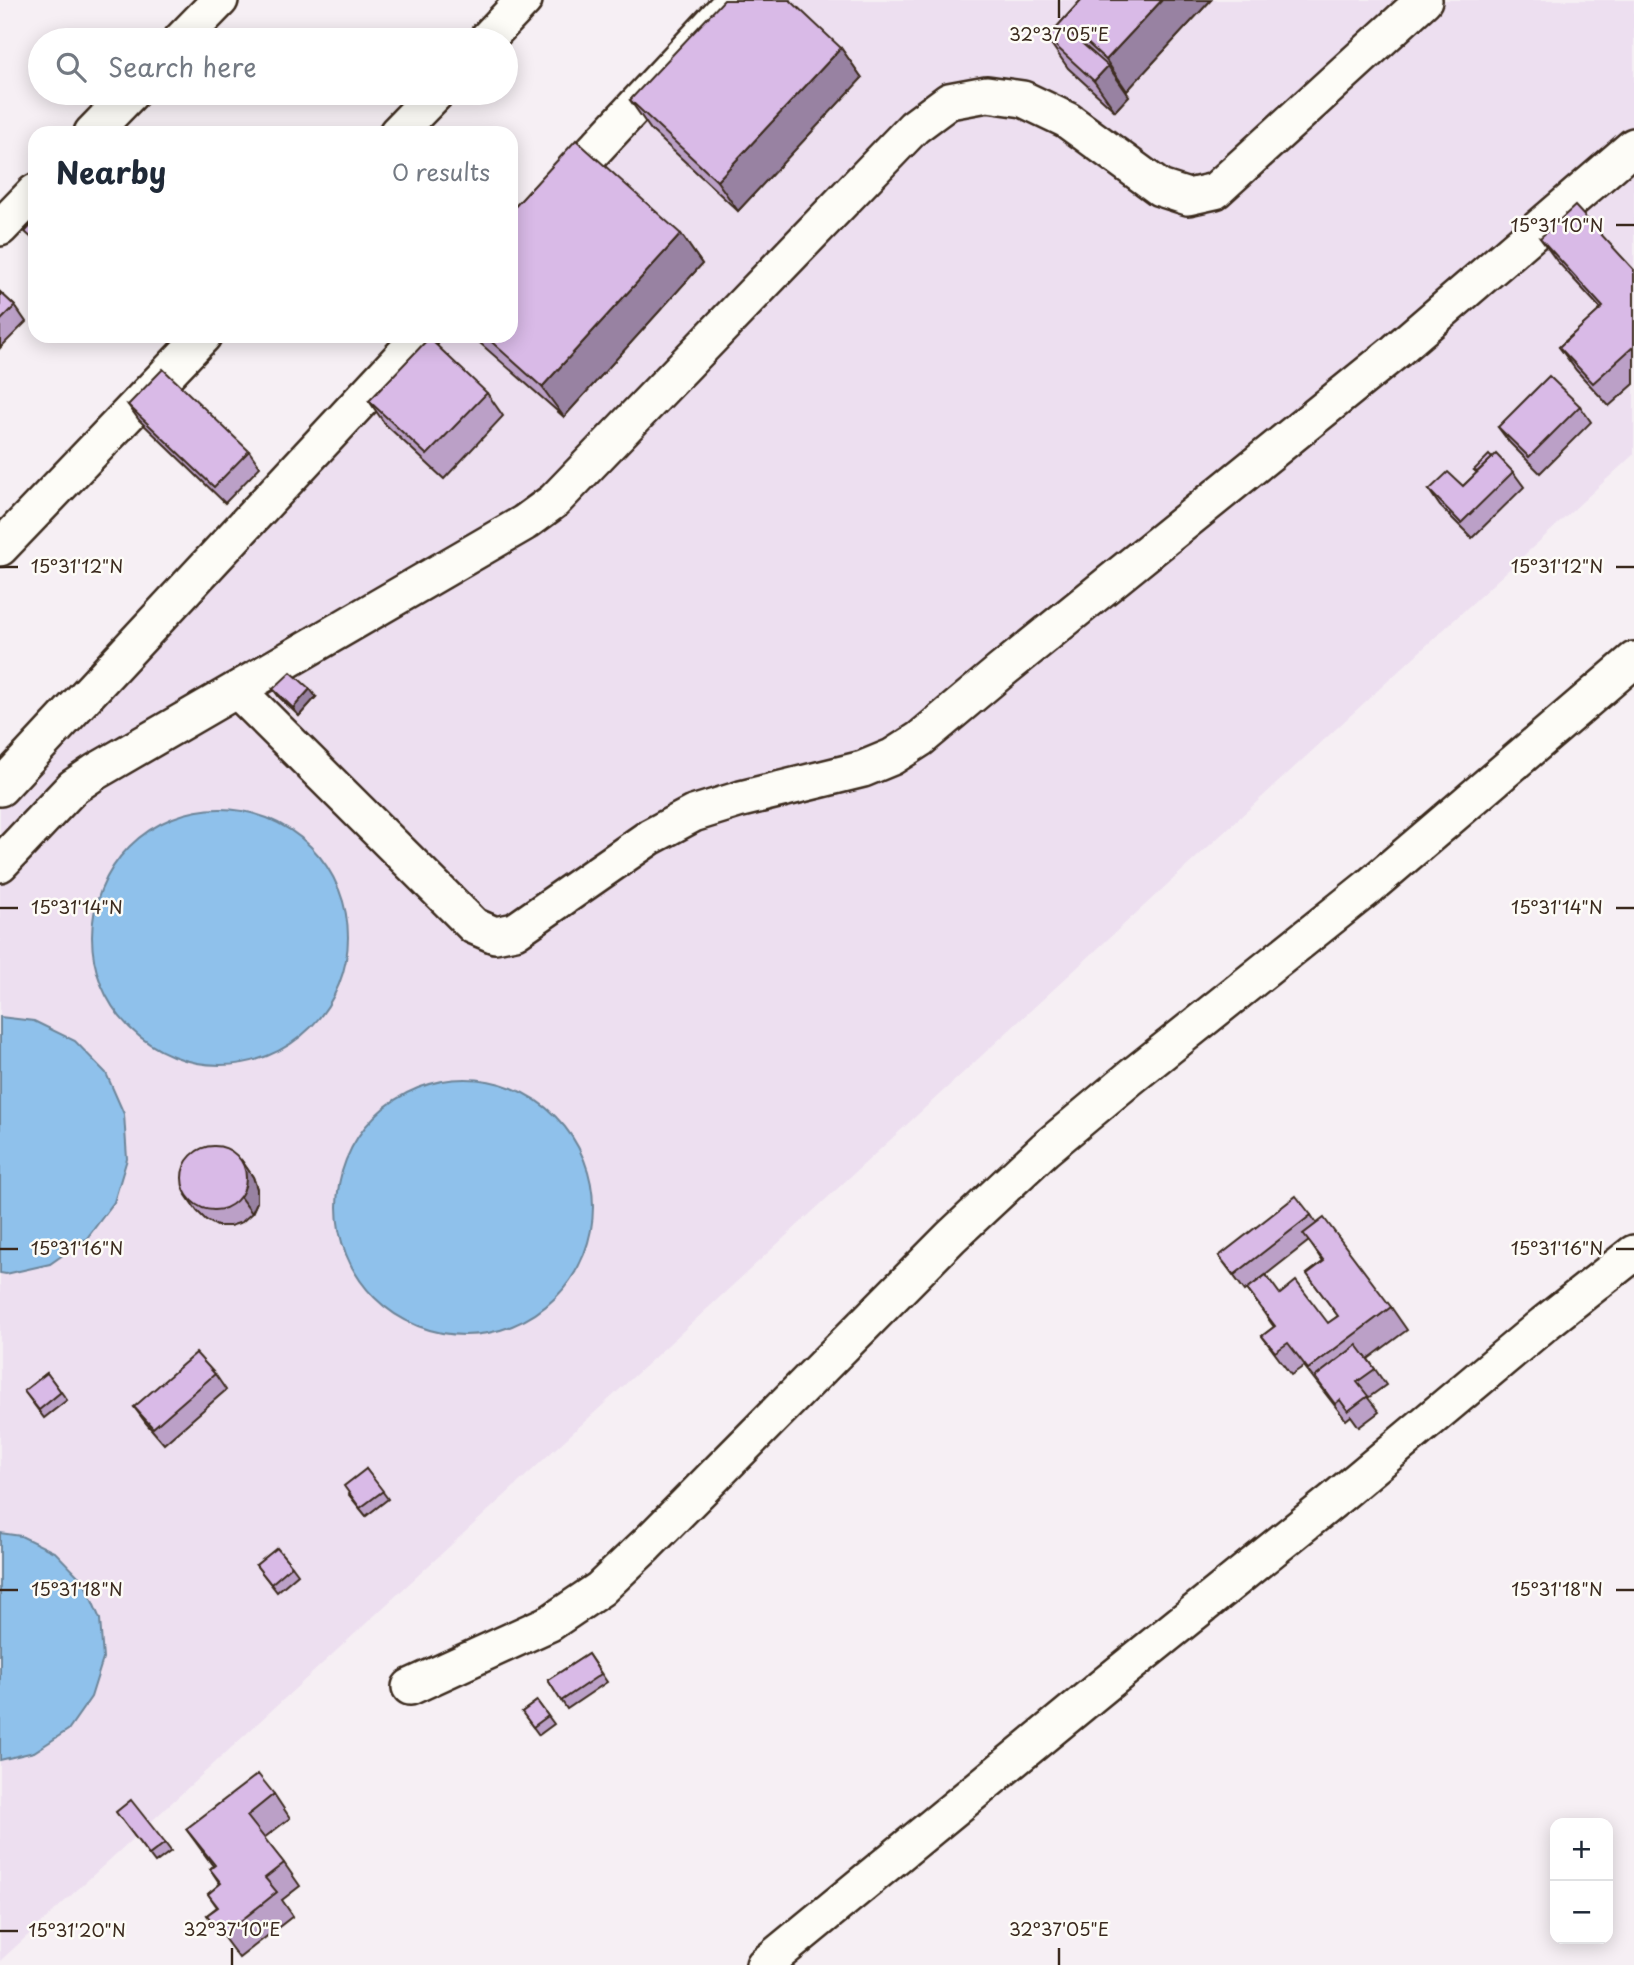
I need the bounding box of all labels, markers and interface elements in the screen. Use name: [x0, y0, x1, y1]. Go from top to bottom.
text: 32°37'05"E: [1009, 20, 1109, 47]
search box: [28, 28, 518, 105]
text: Search here: [108, 47, 257, 86]
icon: search: [52, 48, 90, 86]
text: Nearby: [56, 149, 166, 194]
text: 0 results: [392, 154, 490, 189]
text: 15°31'10"N: [1510, 211, 1604, 238]
text: 15°31'12"N: [31, 552, 123, 579]
text: 15°31'12"N: [1511, 552, 1603, 579]
text: 15°31'14"N: [31, 893, 123, 920]
text: 15°31'14"N: [1511, 893, 1603, 920]
text: 15°31'16"N: [31, 1234, 123, 1261]
text: 15°31'16"N: [1511, 1234, 1603, 1261]
text: 15°31'18"N: [31, 1575, 123, 1602]
text: 15°31'18"N: [1511, 1575, 1603, 1602]
map controls: [1550, 1818, 1613, 1944]
button: +: [1550, 1818, 1613, 1881]
button: −: [1550, 1881, 1613, 1944]
text: 32°37'10"E: [184, 1915, 280, 1942]
text: 32°37'05"E: [1009, 1915, 1109, 1942]
text: 15°31'20"N: [28, 1916, 126, 1943]

